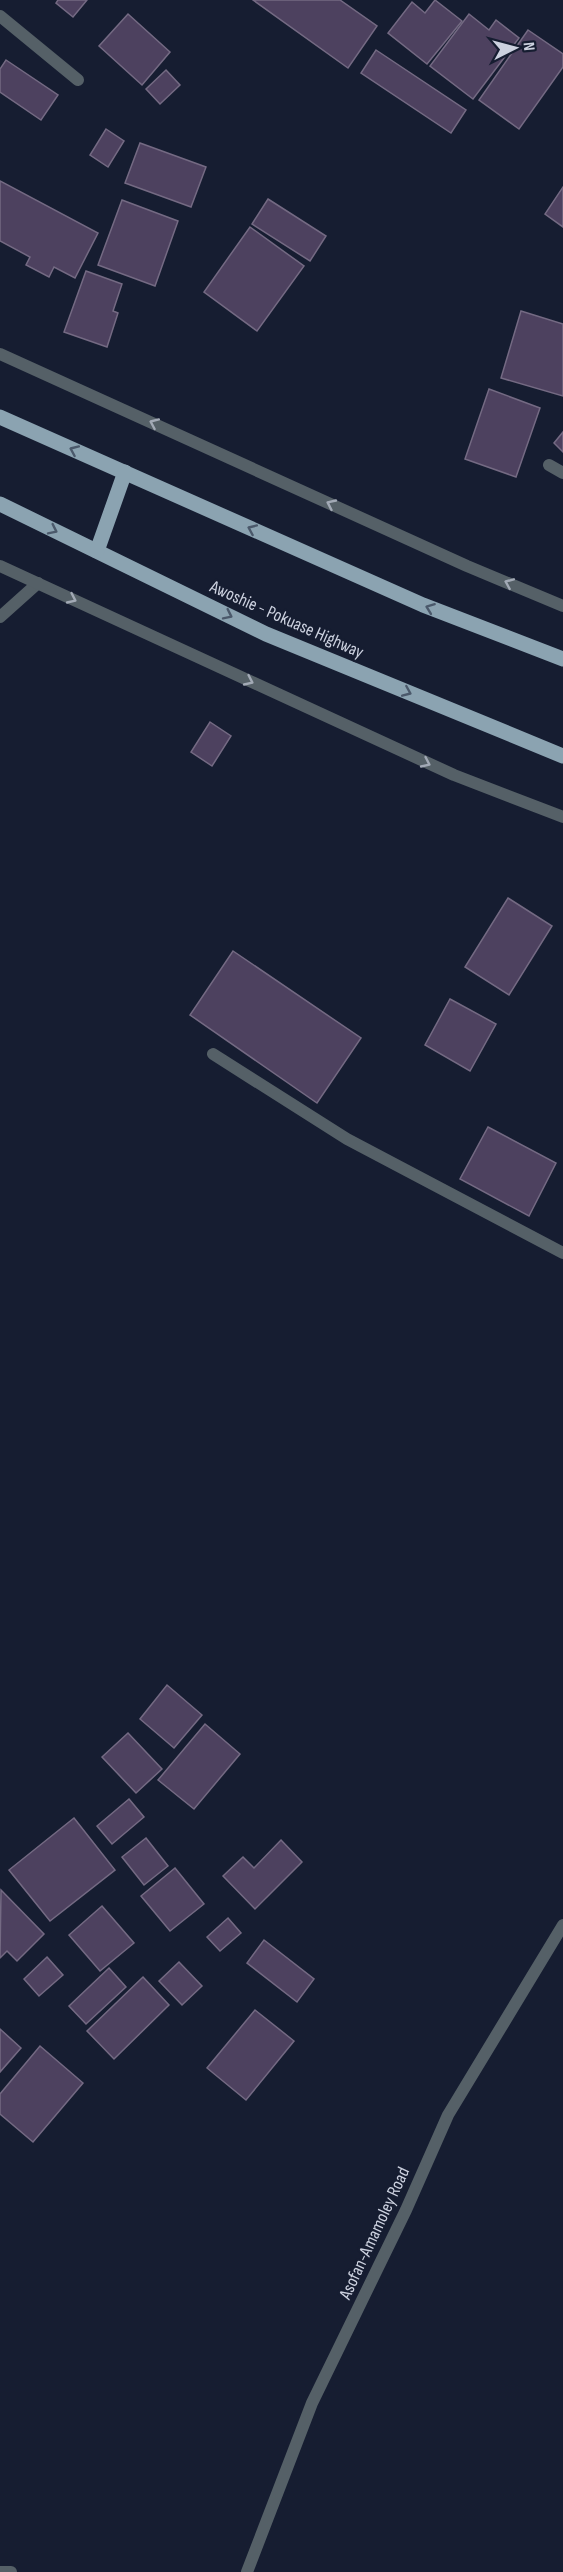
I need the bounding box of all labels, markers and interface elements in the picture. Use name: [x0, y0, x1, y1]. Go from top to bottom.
north arrow: [485, 18, 545, 78]
text: N: [519, 41, 538, 52]
one-way arrow: [149, 418, 160, 430]
one-way arrow: [69, 445, 80, 457]
one-way arrow: [327, 499, 338, 511]
one-way arrow: [46, 522, 57, 534]
one-way arrow: [247, 524, 258, 536]
street label: Awoshie - Pokuase Highway: [206, 576, 367, 663]
one-way arrow: [504, 578, 515, 590]
one-way arrow: [66, 592, 77, 604]
one-way arrow: [425, 602, 436, 615]
one-way arrow: [222, 608, 233, 620]
one-way arrow: [243, 673, 254, 685]
one-way arrow: [401, 685, 412, 697]
one-way arrow: [420, 755, 431, 767]
street label: Asofan-Amamoley Road: [334, 2164, 414, 2304]

